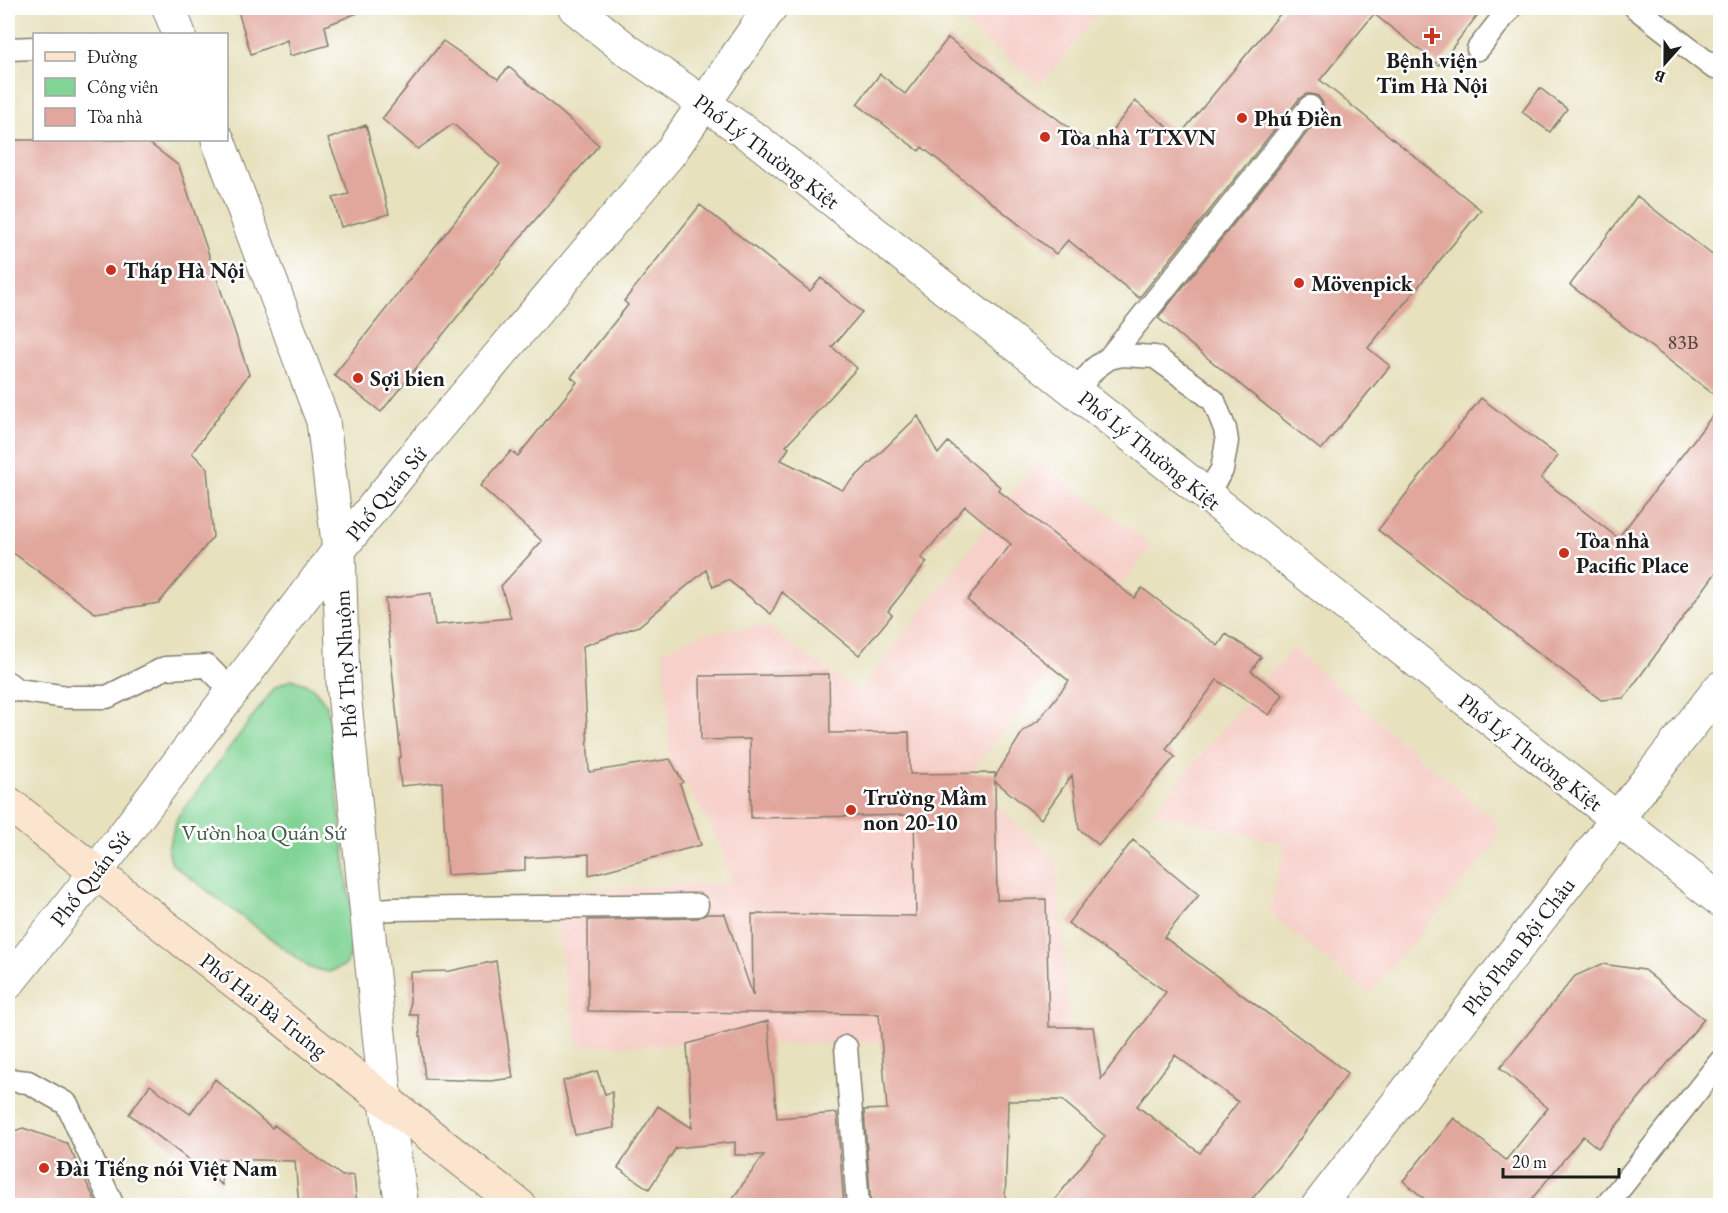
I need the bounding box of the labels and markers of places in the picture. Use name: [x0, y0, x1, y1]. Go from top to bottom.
marker: Bệnh viện Tim Hà Nội: [1423, 27, 1441, 45]
place label: Bệnh viện Tim Hà Nội: [1376, 46, 1488, 100]
place label: Phú Điền: [1254, 104, 1343, 133]
marker: Phú Điền: [1235, 111, 1249, 125]
place label: Tòa nhà TTXVN: [1057, 123, 1216, 152]
marker: Tòa nhà TTXVN: [1038, 130, 1052, 144]
place label: Tháp Hà Nội: [123, 256, 245, 285]
marker: Tháp Hà Nội: [104, 263, 118, 277]
place label: Mövenpick: [1311, 269, 1414, 298]
marker: Mövenpick: [1292, 276, 1306, 290]
place label: Sợi bien: [370, 364, 445, 393]
marker: Sợi bien: [351, 371, 365, 385]
place label: Tòa nhà Pacific Place: [1576, 526, 1689, 580]
marker: Tòa nhà Pacific Place: [1557, 546, 1571, 560]
place label: Trường Mầm non 20-10: [863, 783, 987, 837]
marker: Trường Mầm non 20-10: [844, 803, 858, 817]
place label: Đài Tiếng nói Việt Nam: [56, 1154, 278, 1183]
marker: Đài Tiếng nói Việt Nam: [37, 1161, 51, 1175]

